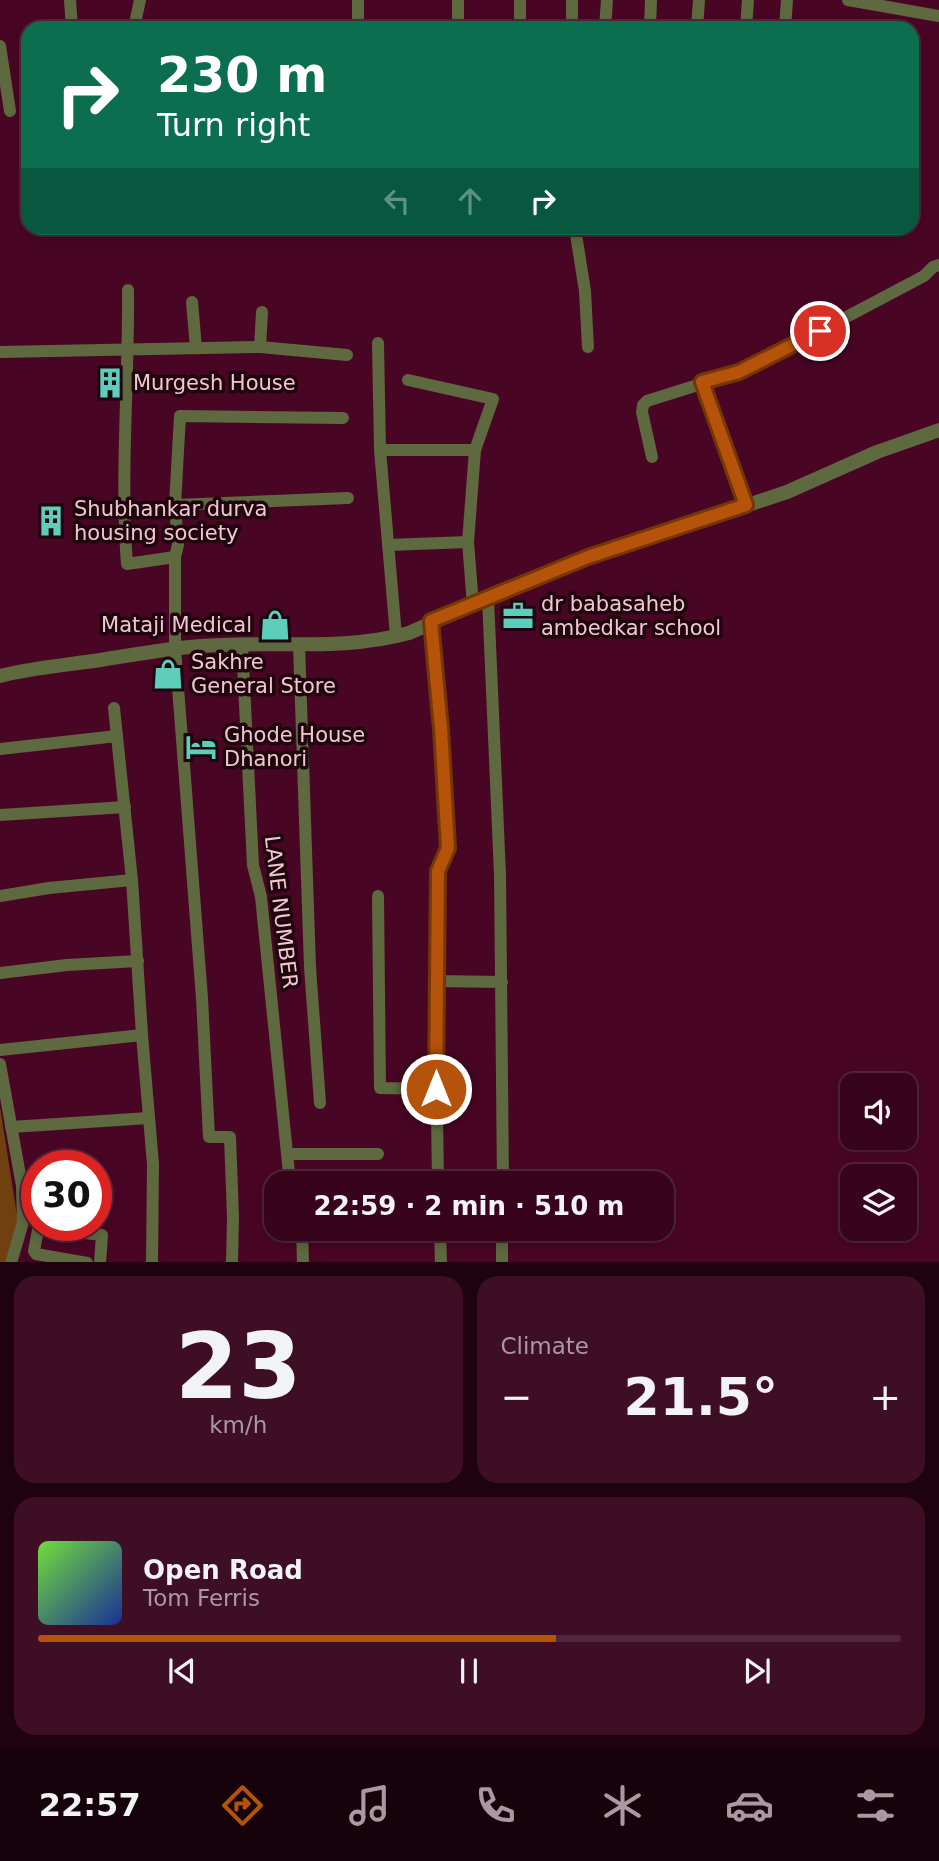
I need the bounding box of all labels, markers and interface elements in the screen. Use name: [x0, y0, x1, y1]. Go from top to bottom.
text: 230 m: [157, 47, 327, 104]
icon: right: [42, 49, 133, 140]
text: Turn right: [157, 106, 310, 144]
icon: left: [378, 182, 416, 220]
icon: ahead: [451, 182, 489, 220]
icon: right: [524, 182, 562, 220]
pin: [790, 301, 850, 361]
icon: arrive: [801, 312, 839, 350]
building icon: Murgesh House: [93, 366, 127, 400]
place label: Murgesh House: [133, 371, 296, 395]
place label: Shubhankar durva housing society: [74, 497, 267, 545]
building icon: Shubhankar durva housing society: [34, 504, 68, 538]
place label: dr babasaheb ambedkar school: [541, 592, 721, 640]
office icon: dr babasaheb ambedkar school: [501, 599, 535, 633]
shop icon: Mataji Medical: [258, 608, 292, 642]
place label: Mataji Medical: [101, 613, 252, 637]
place label: Sakhre General Store: [191, 650, 336, 698]
shop icon: Sakhre General Store: [151, 657, 185, 691]
place label: Ghode House Dhanori: [224, 723, 365, 771]
hotel icon: Ghode House Dhanori: [184, 730, 218, 764]
street label: LANE NUMBER: [260, 834, 302, 990]
position arrow: [399, 1052, 473, 1126]
map controls: [840, 1073, 917, 1241]
button: sound: [840, 1073, 917, 1150]
speed limit sign: 30: [21, 1150, 112, 1241]
button: layers: [840, 1164, 917, 1241]
text: 22:59 · 2 min · 510 m: [314, 1191, 624, 1221]
text: 23: [175, 1314, 302, 1419]
text: Climate: [501, 1333, 589, 1359]
text: 21.5°: [624, 1367, 778, 1427]
text: −: [501, 1375, 532, 1419]
text: +: [869, 1375, 901, 1419]
text: km/h: [209, 1412, 267, 1438]
text: Open Road: [143, 1555, 303, 1585]
text: Tom Ferris: [143, 1585, 260, 1611]
icon: previous: [163, 1652, 201, 1690]
icon: pause: [450, 1652, 488, 1690]
icon: next: [738, 1652, 776, 1690]
icon: directions: [218, 1781, 267, 1830]
icon: music: [345, 1781, 394, 1830]
icon: phone: [471, 1781, 520, 1830]
icon: climate: [598, 1781, 647, 1830]
icon: car: [725, 1781, 774, 1830]
icon: filters: [851, 1781, 900, 1830]
text: 22:57: [39, 1786, 141, 1824]

